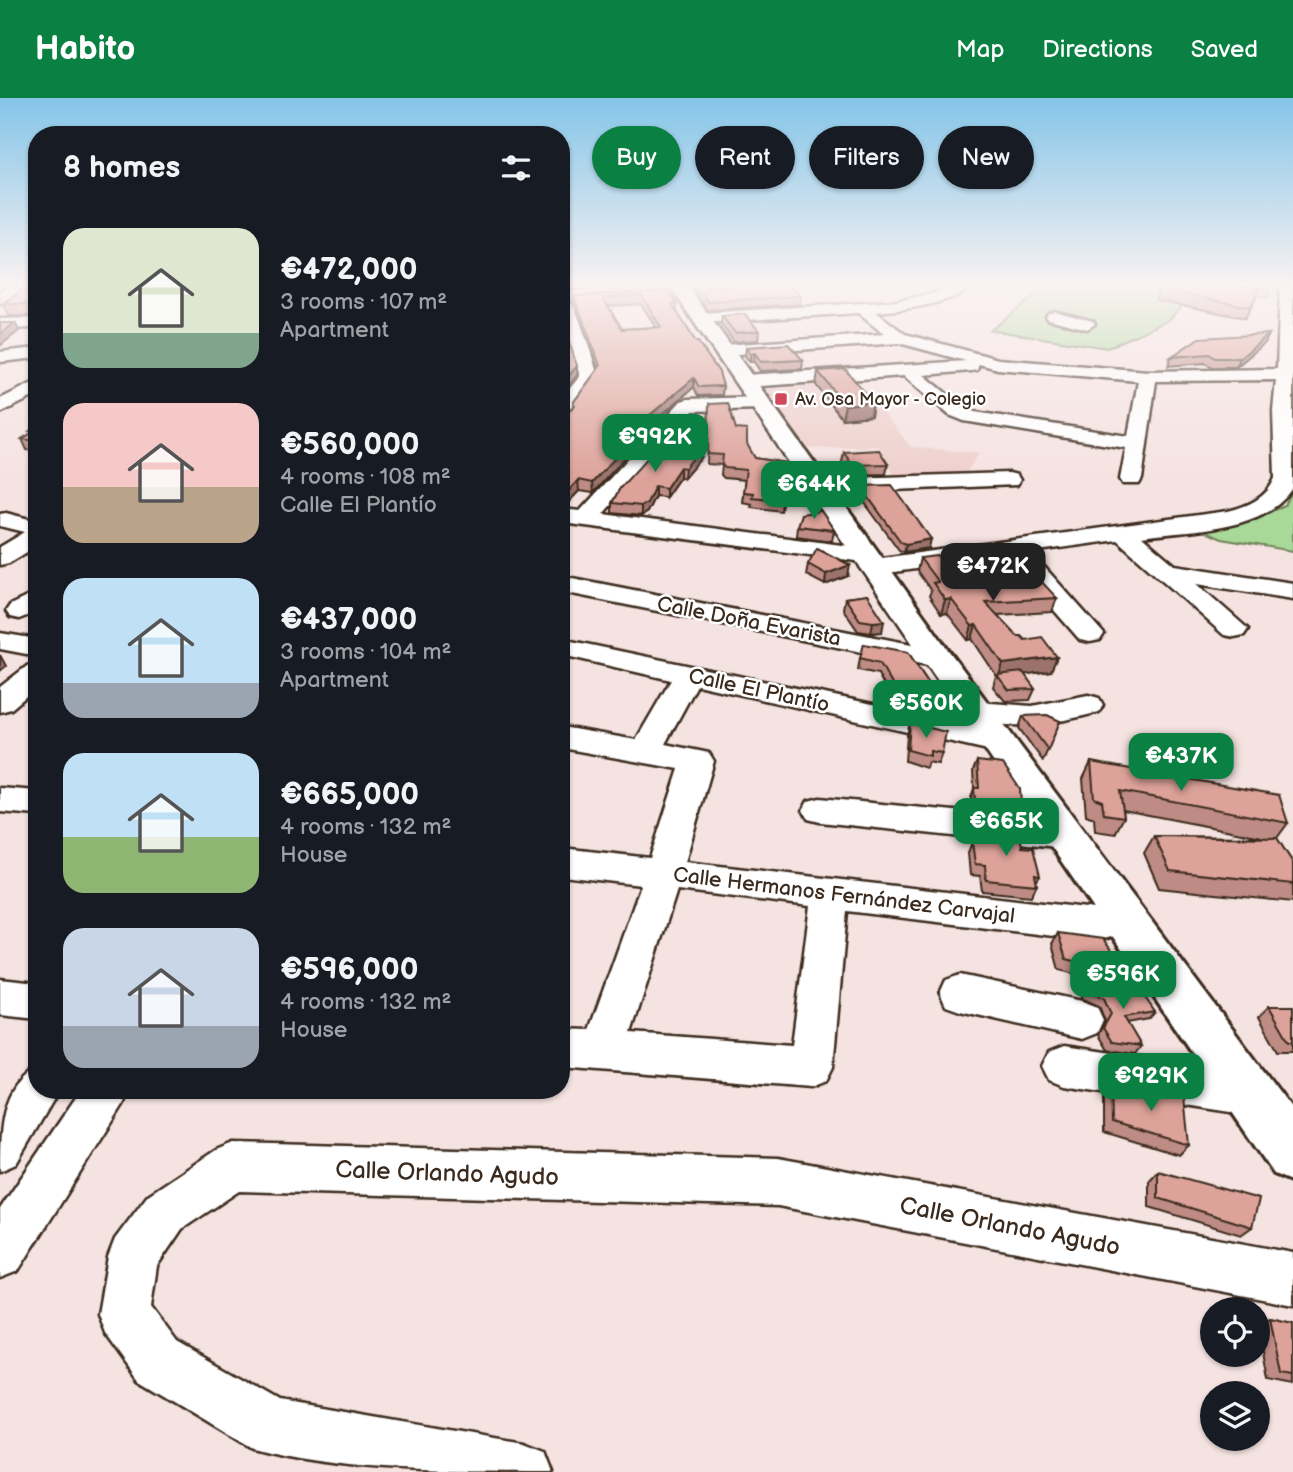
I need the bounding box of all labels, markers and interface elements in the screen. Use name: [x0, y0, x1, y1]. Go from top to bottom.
text: Habito: [35, 29, 135, 69]
text: Map: [956, 35, 1004, 64]
text: Directions: [1042, 35, 1153, 64]
text: Saved: [1191, 35, 1258, 64]
chip: Buy: [592, 126, 681, 189]
chip: Rent: [695, 126, 795, 189]
chip: Filters: [809, 126, 924, 189]
chip: New: [938, 126, 1034, 189]
icon: filters: [497, 149, 535, 187]
text: 8 homes: [63, 150, 180, 186]
text: €472,000: [280, 252, 418, 288]
icon: home: [119, 256, 203, 340]
text: 3 rooms · 107 m²: [280, 288, 447, 316]
text: Apartment: [280, 316, 389, 344]
place label: Av. Osa Mayor - Colegio: [795, 389, 986, 410]
marker: Av. Osa Mayor - Colegio: [773, 391, 789, 407]
pin: €992K: [606, 414, 704, 474]
text: €992K: [618, 423, 692, 451]
text: €560,000: [280, 427, 420, 463]
icon: home: [119, 431, 203, 515]
pin: €644K: [765, 462, 863, 521]
text: 4 rooms · 108 m²: [280, 463, 451, 491]
text: €644K: [777, 470, 851, 498]
text: Calle El Plantío: [280, 491, 437, 519]
pin: €472K: [944, 544, 1042, 603]
text: €472K: [956, 552, 1030, 580]
street label: Calle Doña Evarista: [655, 591, 843, 652]
text: €437,000: [280, 602, 417, 638]
icon: home: [119, 606, 203, 690]
text: 3 rooms · 104 m²: [280, 638, 451, 666]
street label: Calle El Plantío: [686, 663, 832, 718]
text: Apartment: [280, 666, 389, 694]
pin: €560K: [877, 680, 975, 740]
text: €560K: [889, 689, 963, 717]
pin: €437K: [1132, 734, 1230, 793]
text: €437K: [1145, 742, 1217, 770]
text: €665,000: [280, 777, 419, 813]
icon: home: [119, 781, 203, 865]
pin: €665K: [957, 798, 1055, 858]
text: €665K: [969, 807, 1043, 835]
text: 4 rooms · 132 m²: [280, 813, 451, 841]
text: House: [280, 841, 347, 869]
street label: Calle Hermanos Fernández Carvajal: [672, 862, 1016, 929]
pin: €596K: [1074, 951, 1172, 1011]
text: €596,000: [280, 952, 418, 988]
icon: home: [119, 956, 203, 1040]
text: €596K: [1086, 960, 1160, 988]
text: 4 rooms · 132 m²: [280, 988, 451, 1016]
text: House: [280, 1016, 347, 1044]
pin: €929K: [1102, 1054, 1200, 1113]
text: €929K: [1114, 1062, 1188, 1090]
street label: Calle Orlando Agudo: [335, 1155, 559, 1192]
street label: Calle Orlando Agudo: [897, 1191, 1123, 1262]
map controls: [1200, 1297, 1270, 1451]
button: locate: [1200, 1297, 1270, 1367]
button: layers: [1200, 1381, 1270, 1451]

